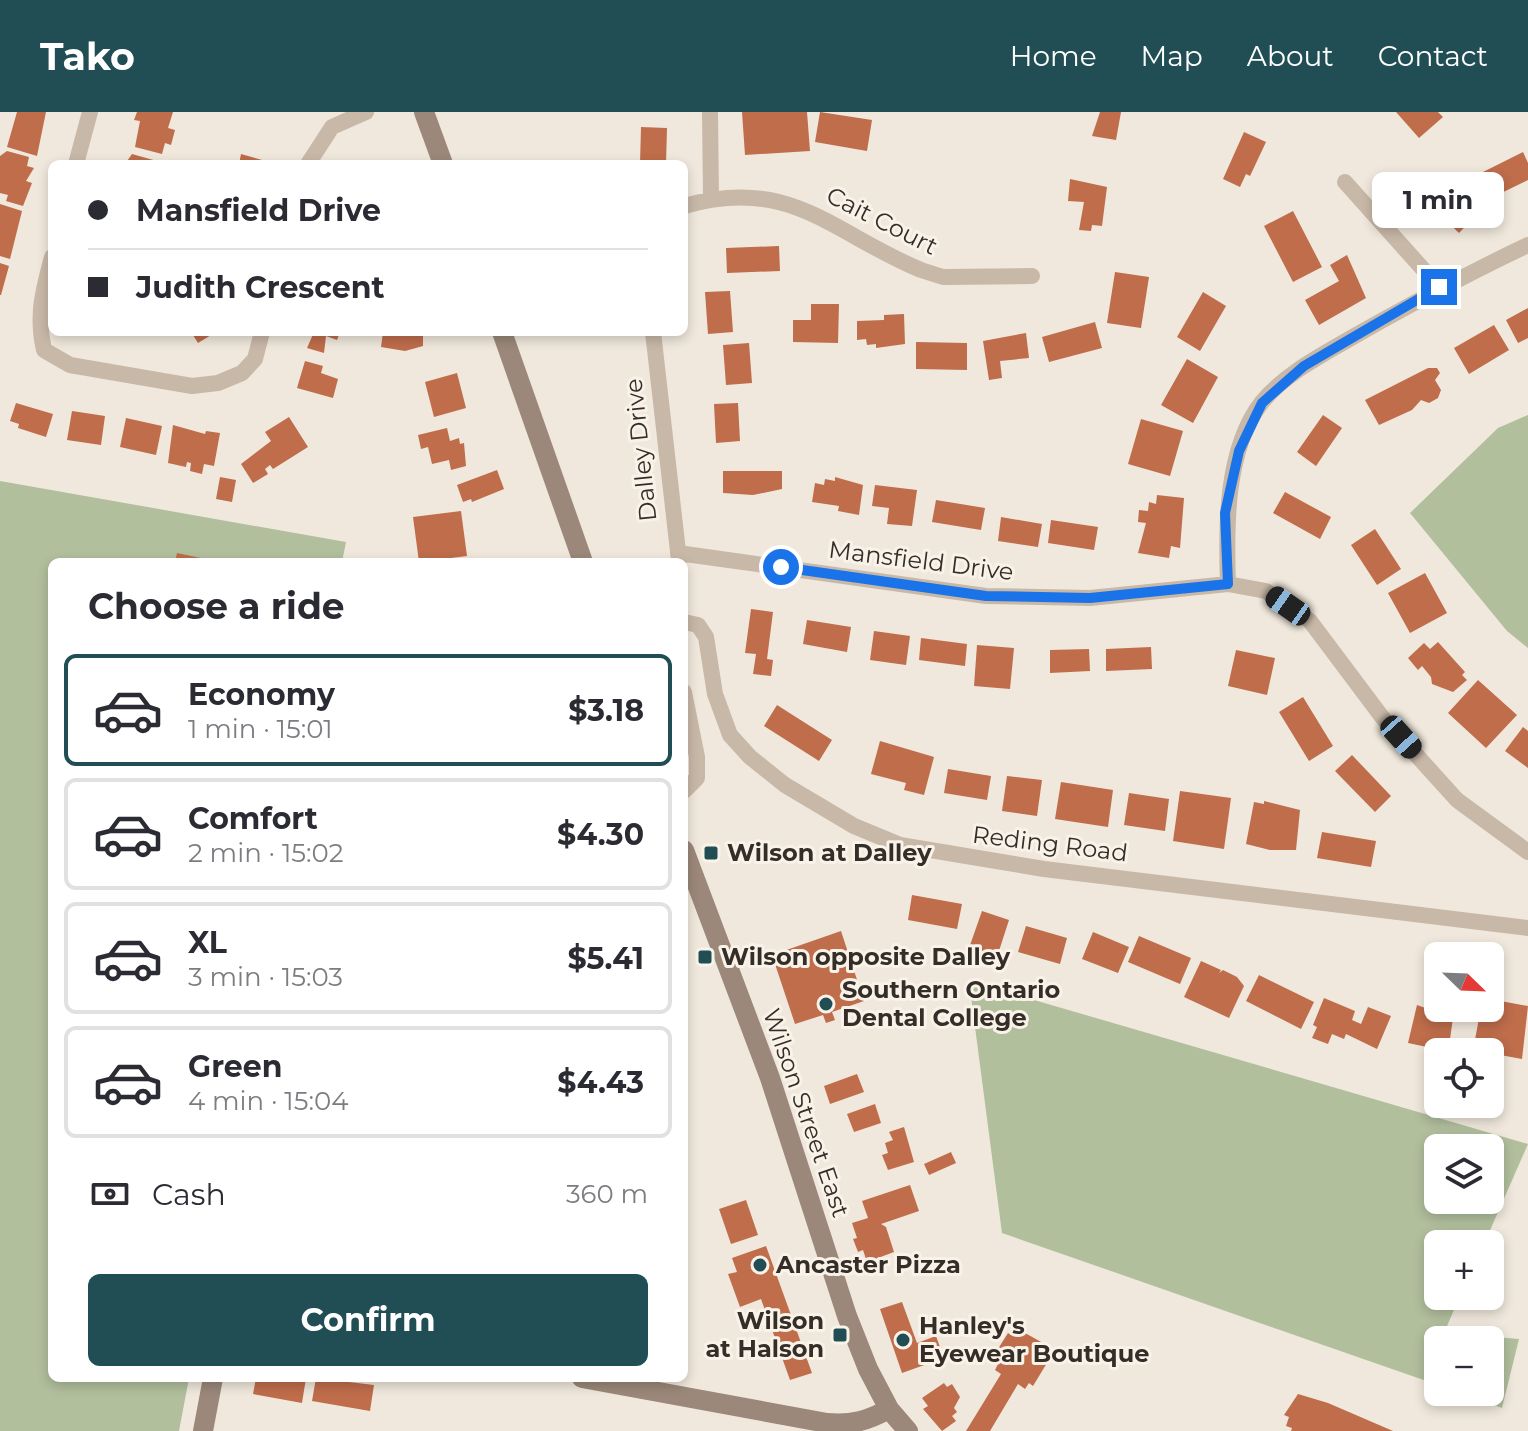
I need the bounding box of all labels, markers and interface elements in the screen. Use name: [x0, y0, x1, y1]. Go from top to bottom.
text: Tako: [40, 33, 135, 80]
text: Home: [1010, 39, 1097, 73]
text: Map: [1141, 39, 1203, 73]
text: About: [1247, 39, 1334, 73]
text: Contact: [1378, 39, 1488, 73]
callout: 1 min: [1373, 171, 1505, 227]
street label: Cait Court: [822, 180, 943, 261]
text: 1 min: [1403, 184, 1473, 216]
text: Mansfield Drive: [136, 192, 381, 229]
text: Judith Crescent: [136, 269, 385, 306]
route end: [1421, 269, 1457, 305]
street label: Dalley Drive: [619, 377, 662, 523]
street label: Mansfield Drive: [827, 535, 1015, 586]
route start: [763, 549, 799, 585]
car: [1261, 582, 1315, 630]
text: Choose a ride: [88, 584, 345, 628]
icon: car: [92, 674, 164, 746]
text: Economy: [188, 676, 335, 713]
text: $3.18: [568, 692, 644, 729]
car: [1376, 711, 1426, 763]
text: 1 min · 15:01: [188, 713, 333, 745]
icon: car: [92, 798, 164, 870]
text: Comfort: [188, 800, 318, 837]
text: $4.30: [557, 816, 644, 853]
street label: Reding Road: [971, 820, 1129, 867]
text: 2 min · 15:02: [188, 837, 344, 869]
place label: Wilson at Dalley: [727, 838, 932, 867]
marker: Wilson at Dalley: [702, 844, 720, 862]
icon: car: [92, 922, 164, 994]
text: XL: [188, 924, 227, 961]
text: $5.41: [567, 940, 644, 977]
place label: Wilson opposite Dalley: [721, 942, 1011, 971]
north arrow: [1424, 942, 1504, 1022]
map controls: [1424, 942, 1504, 1406]
marker: Wilson opposite Dalley: [696, 948, 714, 966]
text: 3 min · 15:03: [188, 961, 343, 993]
place label: Southern Ontario Dental College: [842, 975, 1060, 1032]
marker: Southern Ontario Dental College: [817, 995, 835, 1013]
street label: Wilson Street East: [757, 1005, 856, 1221]
button: locate: [1424, 1038, 1504, 1118]
icon: car: [92, 1046, 164, 1118]
text: Green: [188, 1048, 282, 1085]
text: $4.43: [557, 1064, 644, 1101]
text: 4 min · 15:04: [188, 1085, 348, 1117]
button: layers: [1424, 1134, 1504, 1214]
icon: cash: [88, 1172, 132, 1216]
text: Cash: [152, 1176, 226, 1213]
text: 360 m: [566, 1178, 648, 1210]
button: +: [1424, 1230, 1504, 1310]
place label: Ancaster Pizza: [775, 1250, 961, 1279]
marker: Ancaster Pizza: [751, 1256, 769, 1274]
button: Confirm: [88, 1274, 648, 1366]
place label: Wilson at Halson: [705, 1306, 824, 1363]
place label: Hanley's Eyewear Boutique: [919, 1311, 1149, 1368]
marker: Wilson at Halson: [831, 1326, 849, 1344]
button: −: [1424, 1326, 1504, 1406]
marker: Hanley's Eyewear Boutique: [894, 1331, 912, 1349]

